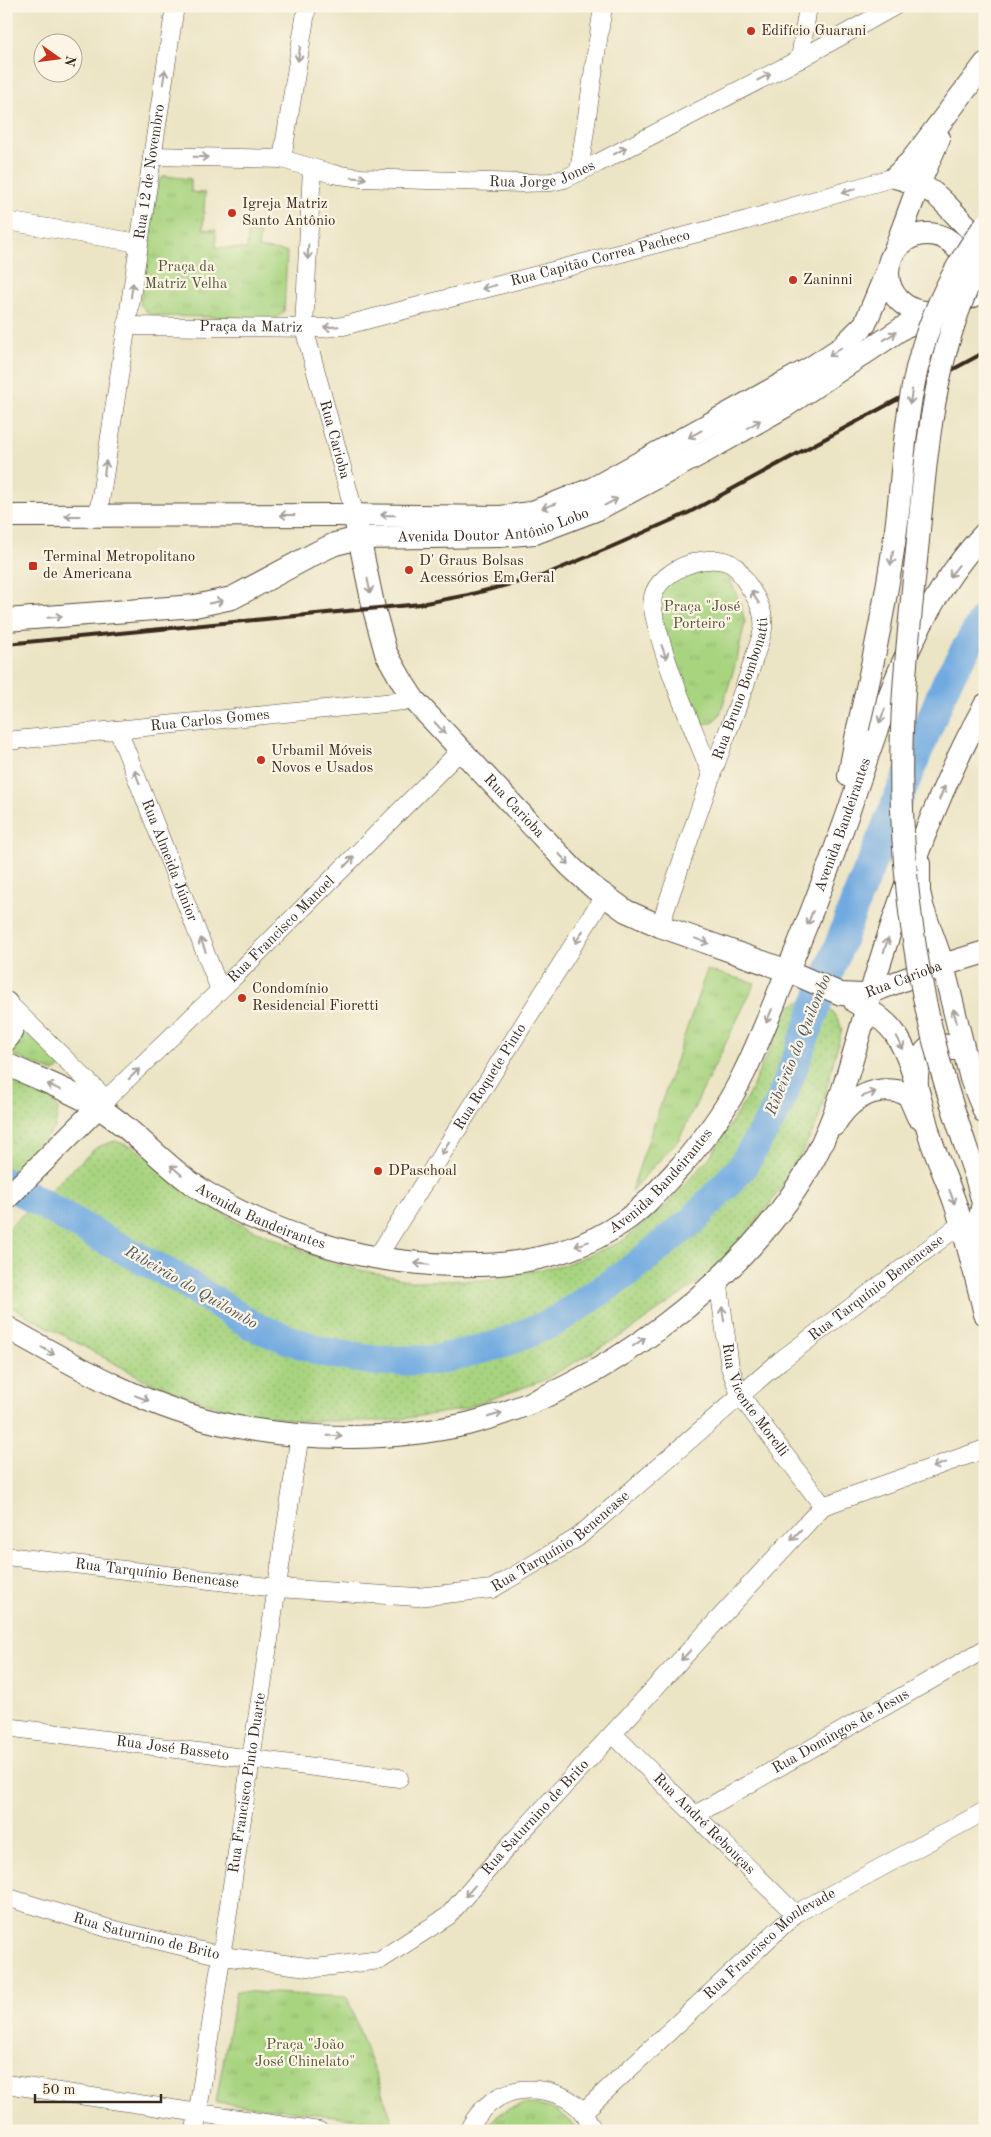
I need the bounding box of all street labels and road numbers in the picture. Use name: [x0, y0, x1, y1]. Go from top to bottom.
street label: Rua 12 de Novembro: [132, 103, 168, 241]
street label: Rua Jorge Jones: [489, 158, 597, 191]
street label: Rua Capitão Correa Pacheco: [509, 228, 692, 289]
street label: Praça da Matriz: [199, 319, 303, 335]
street label: Rua Carioba: [317, 399, 352, 481]
street label: Avenida Doutor Antônio Lobo: [397, 506, 591, 545]
street label: Rua Bruno Bombonatti: [710, 617, 771, 762]
street label: Rua Carlos Gomes: [150, 707, 270, 734]
street label: Avenida Bandeirantes: [812, 756, 874, 894]
street label: Rua Carioba: [481, 772, 547, 841]
street label: Rua Almeida Júnior: [138, 797, 200, 924]
street label: Rua Francisco Manoel: [225, 873, 338, 986]
street label: Rua Carioba: [863, 958, 945, 1001]
street label: Rua Roquete Pinto: [451, 1021, 529, 1133]
street label: Avenida Bandeirantes: [606, 1126, 716, 1237]
street label: Avenida Bandeirantes: [192, 1180, 327, 1252]
street label: Rua Tarquínio Benencase: [806, 1232, 947, 1344]
street label: Rua Vicente Morelli: [719, 1342, 791, 1459]
street label: Rua Tarquínio Benencase: [489, 1488, 632, 1595]
street label: Rua Tarquínio Benencase: [74, 1557, 240, 1591]
street label: Rua Domingos de Jesus: [770, 1687, 912, 1777]
street label: Rua Francisco Pinto Duarte: [226, 1692, 268, 1874]
street label: Rua José Basseto: [115, 1734, 230, 1763]
street label: Rua Saturnino de Brito: [479, 1757, 592, 1878]
street label: Rua André Rebouças: [650, 1771, 758, 1877]
street label: Rua Francisco Monlevade: [701, 1886, 838, 2002]
street label: Rua Saturnino de Brito: [71, 1911, 221, 1963]

